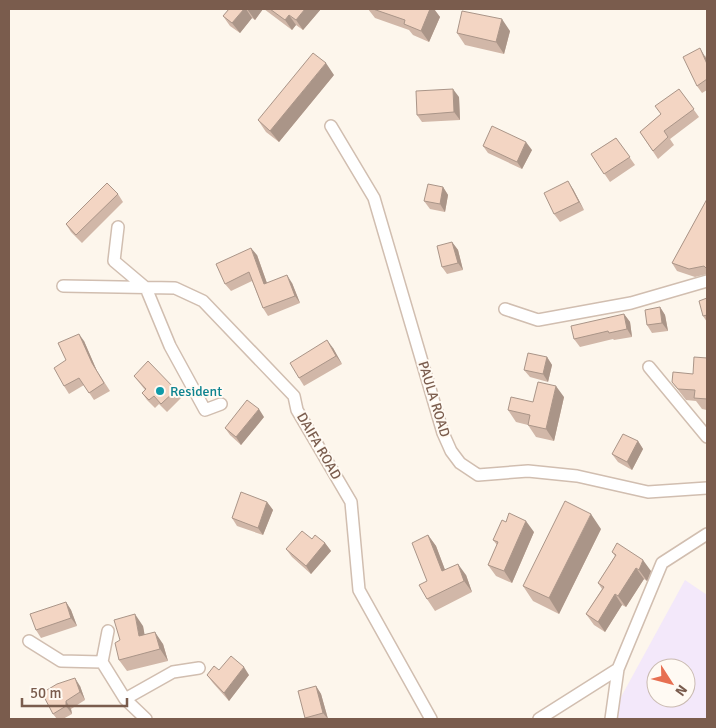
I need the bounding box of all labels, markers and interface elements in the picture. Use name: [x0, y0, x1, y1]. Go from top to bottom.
street label: PAULA ROAD: [414, 359, 454, 439]
place label: Resident: [170, 383, 222, 400]
marker: Resident: [154, 385, 166, 397]
street label: DAIFA ROAD: [293, 409, 345, 483]
north arrow: [646, 658, 696, 708]
scale bar: [22, 676, 128, 708]
text: N: [671, 681, 691, 699]
text: 50 m: [30, 684, 61, 702]

